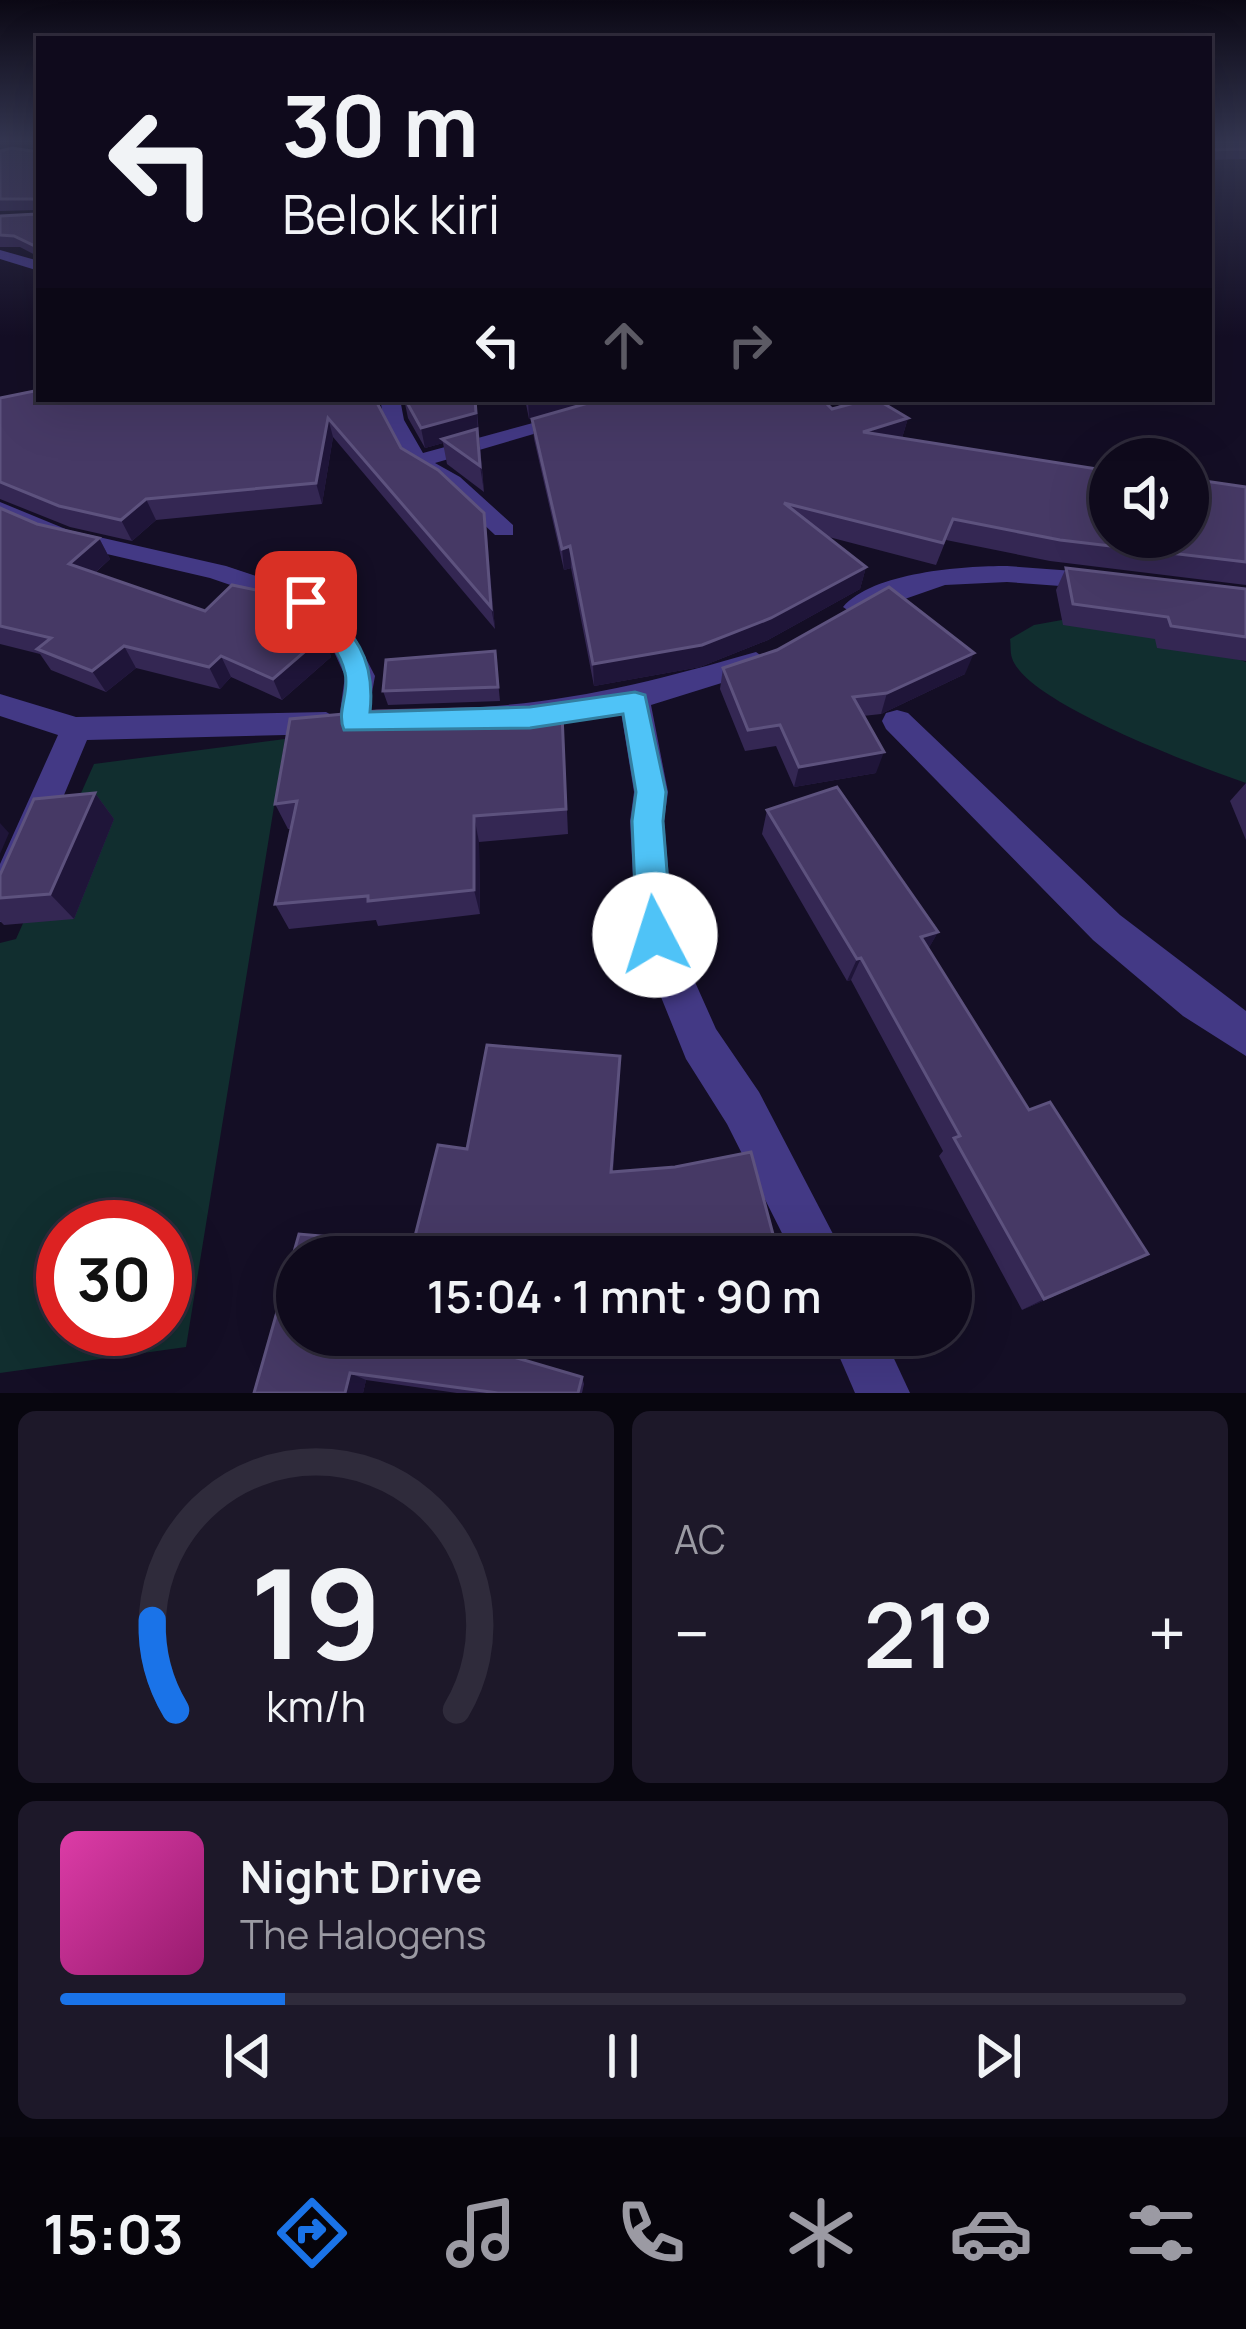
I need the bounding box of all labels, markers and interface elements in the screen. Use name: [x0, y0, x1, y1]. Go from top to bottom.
text: 30 m: [282, 67, 478, 182]
icon: left: [84, 84, 240, 240]
text: Belok kiri: [282, 176, 500, 250]
icon: left: [465, 312, 531, 378]
icon: ahead: [591, 312, 657, 378]
icon: right: [717, 312, 783, 378]
map controls: [1089, 438, 1209, 558]
button: sound: [1089, 438, 1209, 558]
pin: [255, 551, 357, 653]
icon: arrive: [273, 569, 339, 635]
position arrow: [592, 872, 718, 998]
speed limit sign: 30: [36, 1200, 192, 1356]
text: 15:04 · 1 mnt · 90 m: [427, 1265, 821, 1327]
text: AC: [674, 1512, 726, 1566]
text: 19: [250, 1526, 382, 1696]
text: 21°: [863, 1572, 994, 1695]
text: −: [674, 1588, 710, 1678]
text: +: [1148, 1588, 1186, 1678]
text: km/h: [266, 1676, 366, 1735]
text: Night Drive: [240, 1845, 482, 1907]
text: The Halogens: [240, 1907, 487, 1961]
icon: previous: [215, 2023, 281, 2089]
icon: pause: [590, 2023, 656, 2089]
icon: next: [965, 2023, 1031, 2089]
icon: directions: [270, 2191, 354, 2275]
icon: music: [439, 2191, 523, 2275]
icon: phone: [609, 2191, 693, 2275]
icon: climate: [779, 2191, 863, 2275]
icon: car: [949, 2191, 1033, 2275]
icon: filters: [1119, 2191, 1203, 2275]
text: 15:03: [43, 2196, 184, 2270]

